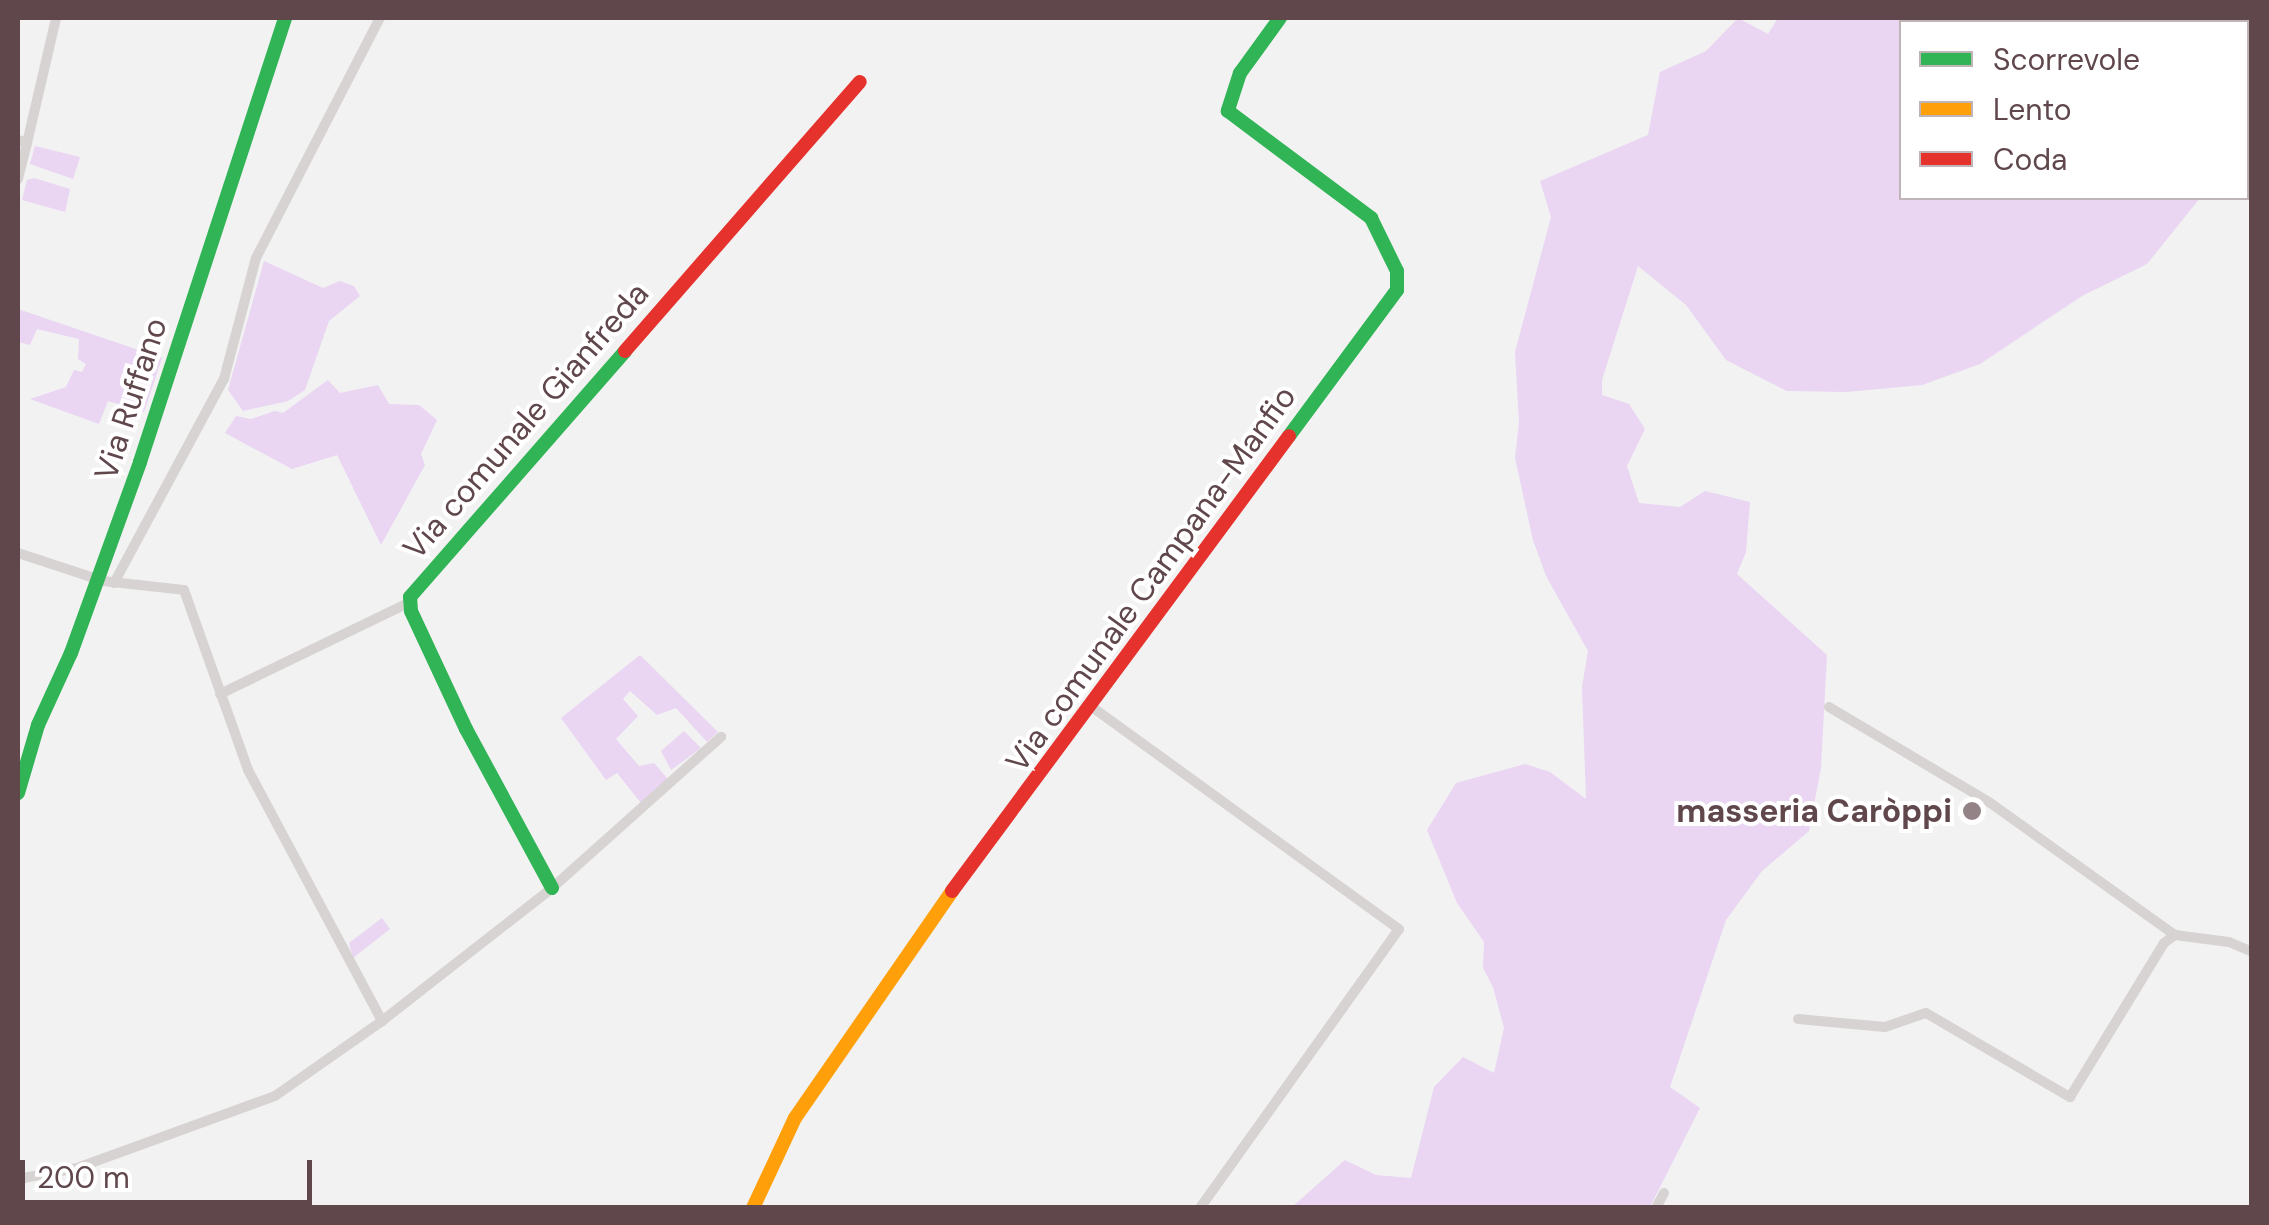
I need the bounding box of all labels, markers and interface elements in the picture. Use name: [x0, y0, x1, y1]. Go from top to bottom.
legend: [1899, 20, 2249, 200]
text: Scorrevole: [1993, 40, 2140, 79]
text: Lento: [1993, 90, 2072, 129]
text: Coda: [1993, 140, 2067, 179]
street label: Via comunale Gianfreda: [395, 275, 657, 567]
street label: Via Ruffano: [87, 313, 175, 485]
street label: Via comunale Campana-Manfio: [998, 378, 1304, 780]
place label: masseria Caròppi: [1676, 792, 1952, 830]
marker: masseria Caròppi: [1961, 800, 1983, 822]
scale bar: [25, 1140, 318, 1202]
text: 200 m: [37, 1158, 130, 1197]

